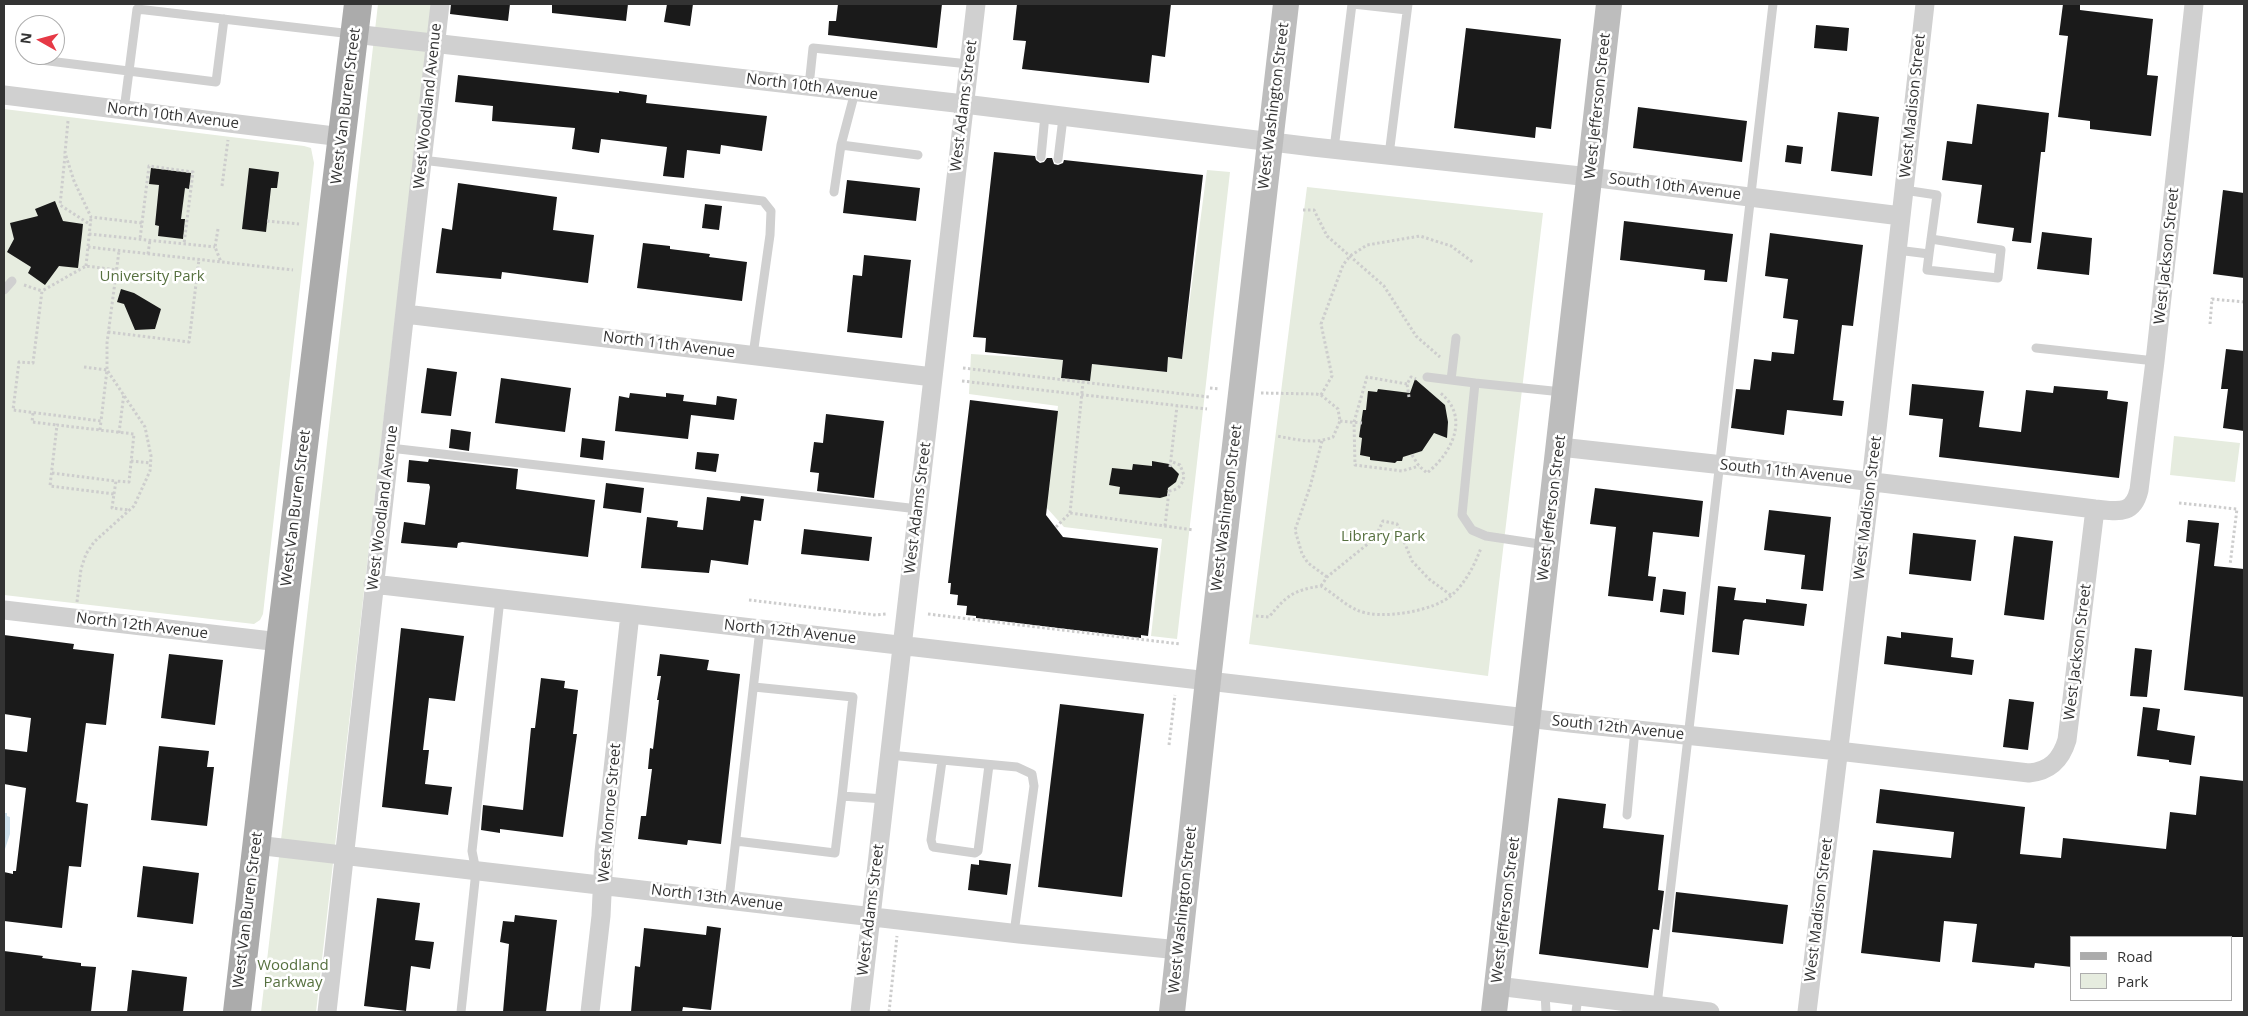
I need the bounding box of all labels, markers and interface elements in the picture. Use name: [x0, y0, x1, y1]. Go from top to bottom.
north arrow: [15, 15, 65, 65]
street label: West Woodland Avenue: [410, 22, 446, 190]
street label: West Washington Street: [1255, 22, 1293, 190]
street label: West Van Buren Street: [327, 27, 365, 185]
text: N: [15, 31, 36, 45]
street label: West Jefferson Street: [1581, 32, 1615, 180]
street label: West Madison Street: [1896, 33, 1930, 179]
street label: West Adams Street: [947, 39, 981, 173]
street label: North 10th Avenue: [745, 70, 879, 104]
street label: North 10th Avenue: [106, 99, 240, 133]
street label: South 10th Avenue: [1608, 170, 1742, 204]
street label: West Jackson Street: [2151, 187, 2183, 325]
park label: University Park: [99, 268, 205, 286]
street label: North 11th Avenue: [602, 328, 736, 362]
street label: West Woodland Avenue: [364, 424, 402, 592]
street label: West Washington Street: [1208, 424, 1246, 592]
street label: West Van Buren Street: [277, 429, 315, 587]
street label: West Jefferson Street: [1534, 434, 1570, 582]
street label: West Madison Street: [1850, 435, 1886, 581]
street label: West Adams Street: [901, 441, 935, 575]
street label: South 11th Avenue: [1719, 456, 1853, 488]
park label: Library Park: [1341, 528, 1425, 546]
street label: West Jackson Street: [2061, 583, 2095, 721]
street label: North 12th Avenue: [75, 609, 209, 643]
street label: North 12th Avenue: [723, 616, 857, 648]
street label: South 12th Avenue: [1551, 712, 1685, 744]
street label: West Monroe Street: [595, 743, 625, 883]
street label: West Washington Street: [1165, 826, 1201, 994]
street label: West Van Buren Street: [229, 831, 267, 989]
street label: West Jefferson Street: [1488, 836, 1524, 984]
street label: West Madison Street: [1801, 837, 1837, 983]
street label: West Adams Street: [854, 843, 888, 977]
street label: North 13th Avenue: [650, 881, 784, 915]
legend: [2070, 936, 2233, 1001]
text: Road: [2117, 946, 2153, 966]
park label: Woodland Parkway: [257, 957, 329, 992]
text: Park: [2117, 971, 2148, 991]

